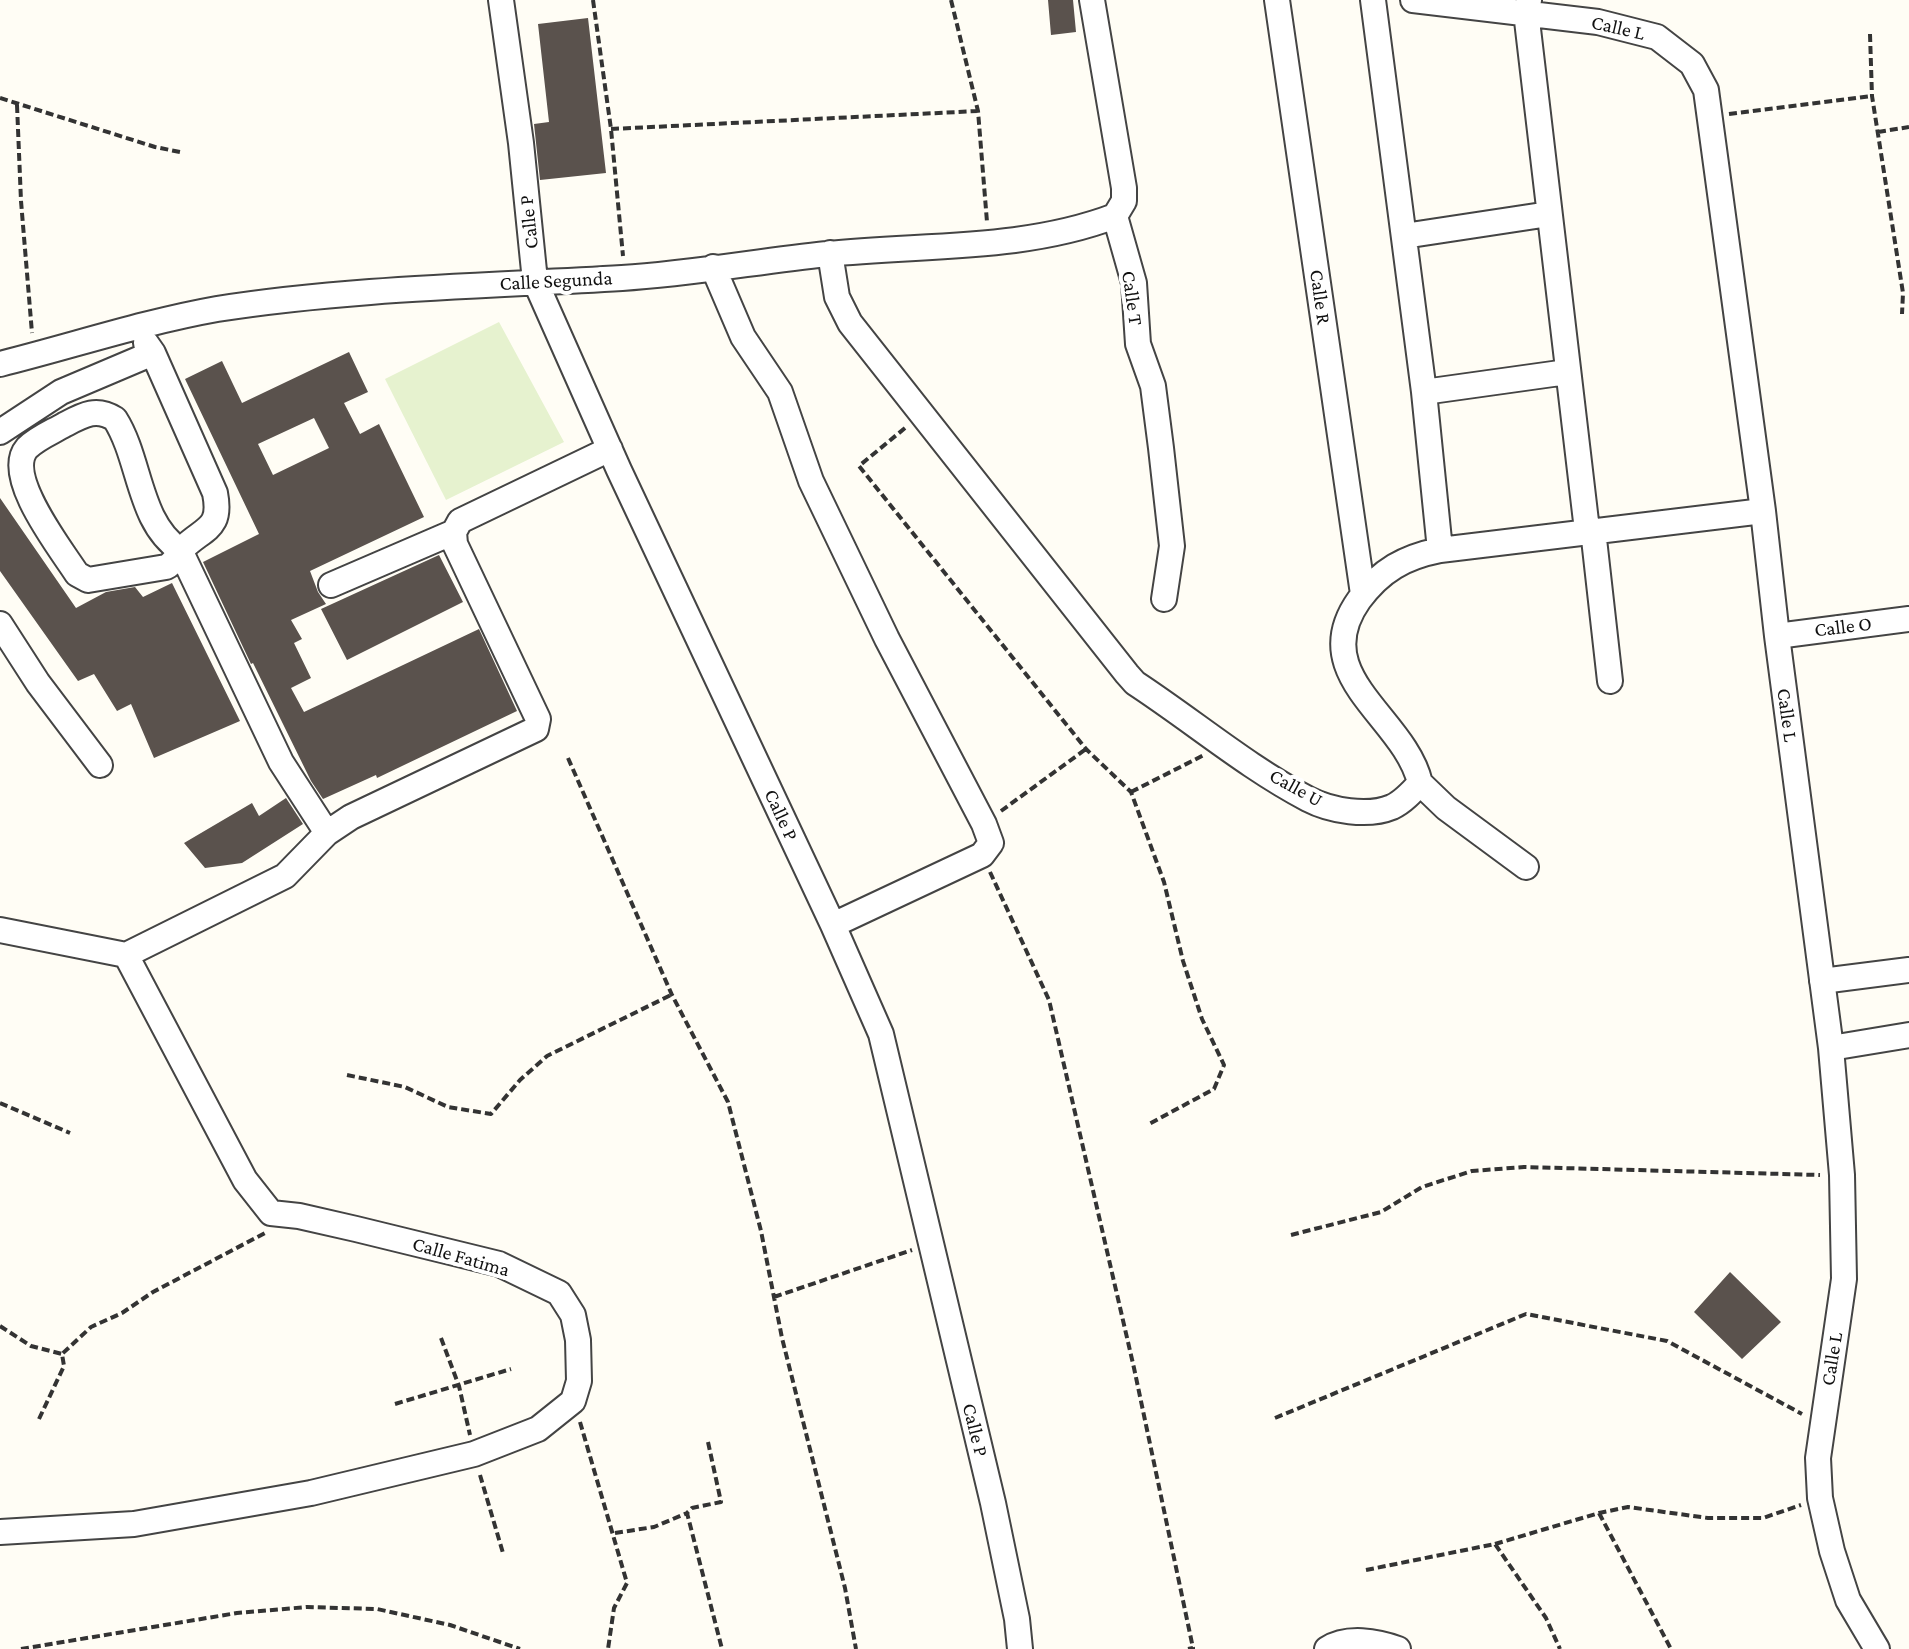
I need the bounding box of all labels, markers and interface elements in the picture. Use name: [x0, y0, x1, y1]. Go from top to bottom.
street label: Calle L: [1589, 10, 1647, 46]
street label: Calle P: [514, 194, 544, 250]
street label: Calle Segunda: [499, 266, 613, 296]
street label: Calle R: [1304, 268, 1336, 326]
street label: Calle T: [1116, 269, 1148, 327]
street label: Calle O: [1813, 612, 1873, 642]
street label: Calle L: [1771, 687, 1803, 743]
street label: Calle U: [1265, 764, 1327, 812]
street label: Calle P: [759, 785, 803, 845]
street label: Calle Fatima: [410, 1232, 512, 1282]
street label: Calle L: [1816, 1330, 1848, 1388]
street label: Calle P: [957, 1401, 993, 1459]

